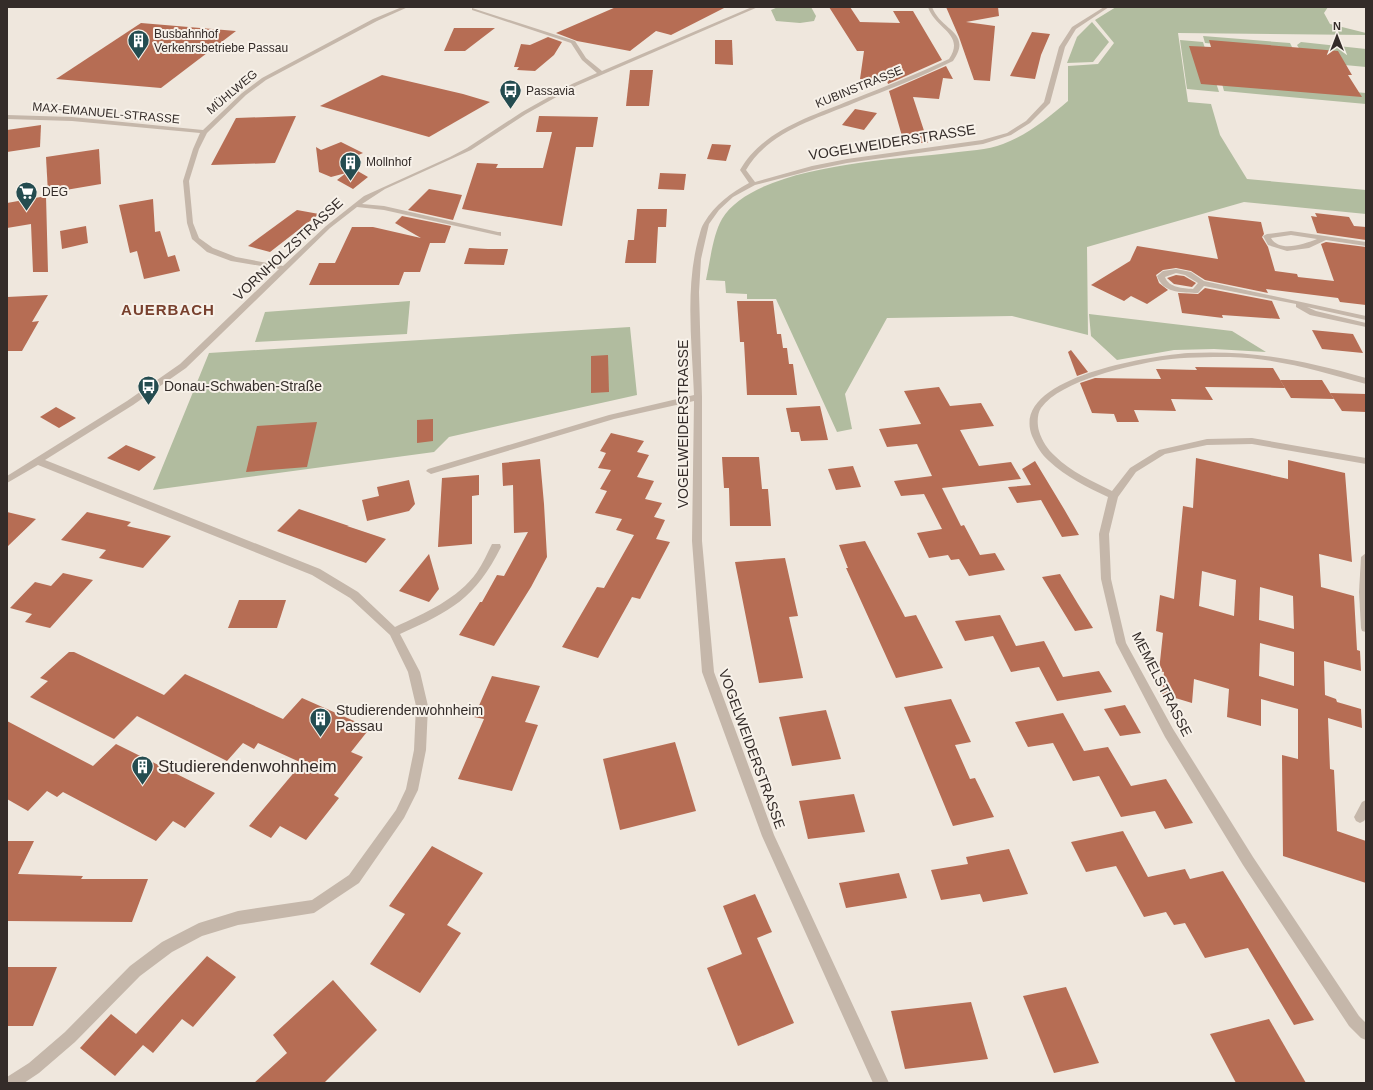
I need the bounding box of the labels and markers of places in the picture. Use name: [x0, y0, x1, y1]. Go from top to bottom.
place label: Busbahnhof Verkehrsbetriebe Passau: [154, 27, 288, 55]
building icon: Busbahnhof Verkehrsbetriebe Passau: [126, 28, 152, 61]
bus stop icon: Passavia: [497, 78, 523, 111]
place label: Passavia: [526, 84, 575, 98]
building icon: Mollnhof: [338, 149, 364, 182]
place label: Mollnhof: [366, 155, 412, 169]
supermarket icon: DEG: [14, 179, 40, 212]
place label: DEG: [42, 185, 68, 199]
bus stop icon: Donau-Schwaben-Straße: [135, 373, 161, 406]
place label: Donau-Schwaben-Straße: [164, 378, 322, 394]
place label: Studierendenwohnheim Passau: [336, 702, 483, 734]
building icon: Studierendenwohnheim Passau: [308, 705, 334, 738]
building icon: Studierendenwohnheim: [130, 753, 156, 786]
place label: Studierendenwohnheim: [158, 757, 337, 776]

